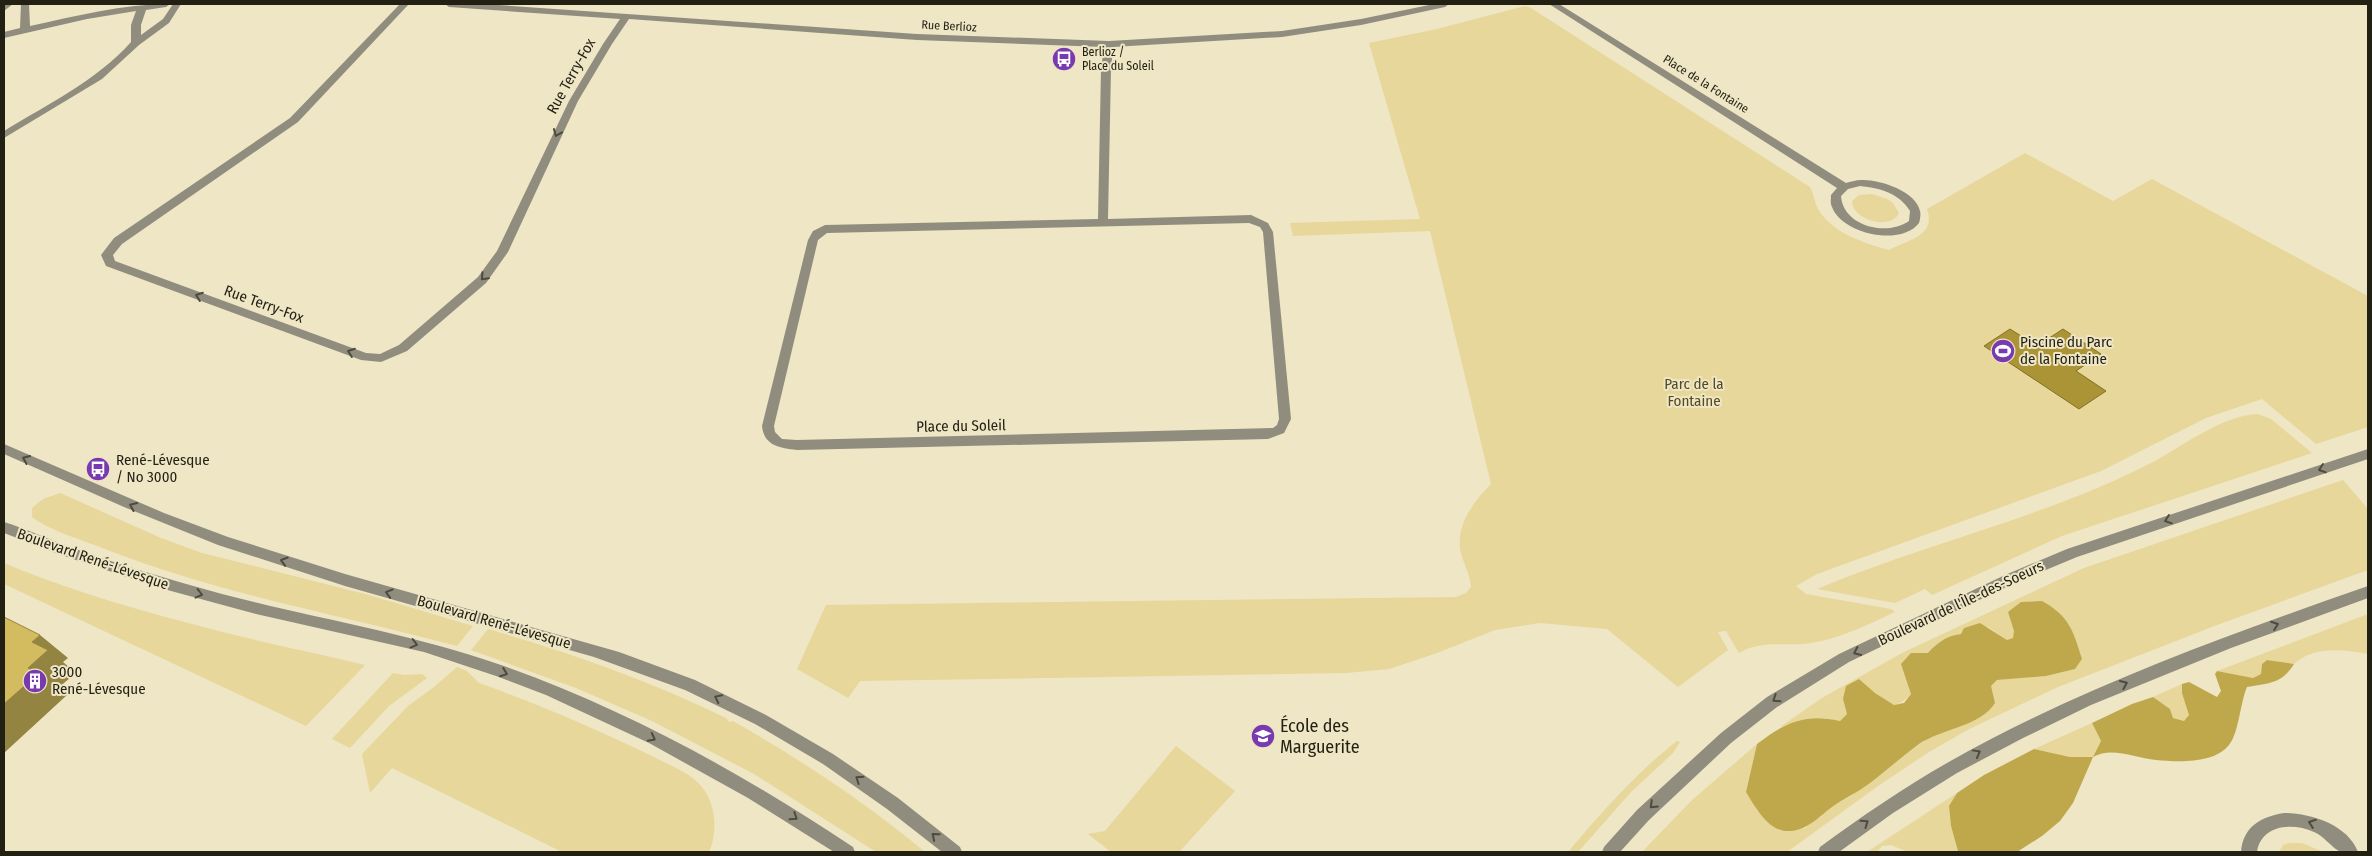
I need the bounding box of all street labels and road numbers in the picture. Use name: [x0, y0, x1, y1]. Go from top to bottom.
street label: Rue Berlioz: [921, 18, 977, 34]
street label: Rue Terry-Fox: [543, 35, 599, 117]
street label: Place de la Fontaine: [1661, 52, 1751, 116]
street label: Rue Terry-Fox: [222, 281, 307, 327]
street label: Place du Soleil: [916, 416, 1006, 436]
street label: Boulevard René-Lévesque: [15, 525, 171, 593]
street label: Boulevard de l'Île-des-Soeurs: [1875, 557, 2047, 649]
street label: Boulevard René-Lévesque: [415, 591, 573, 653]

